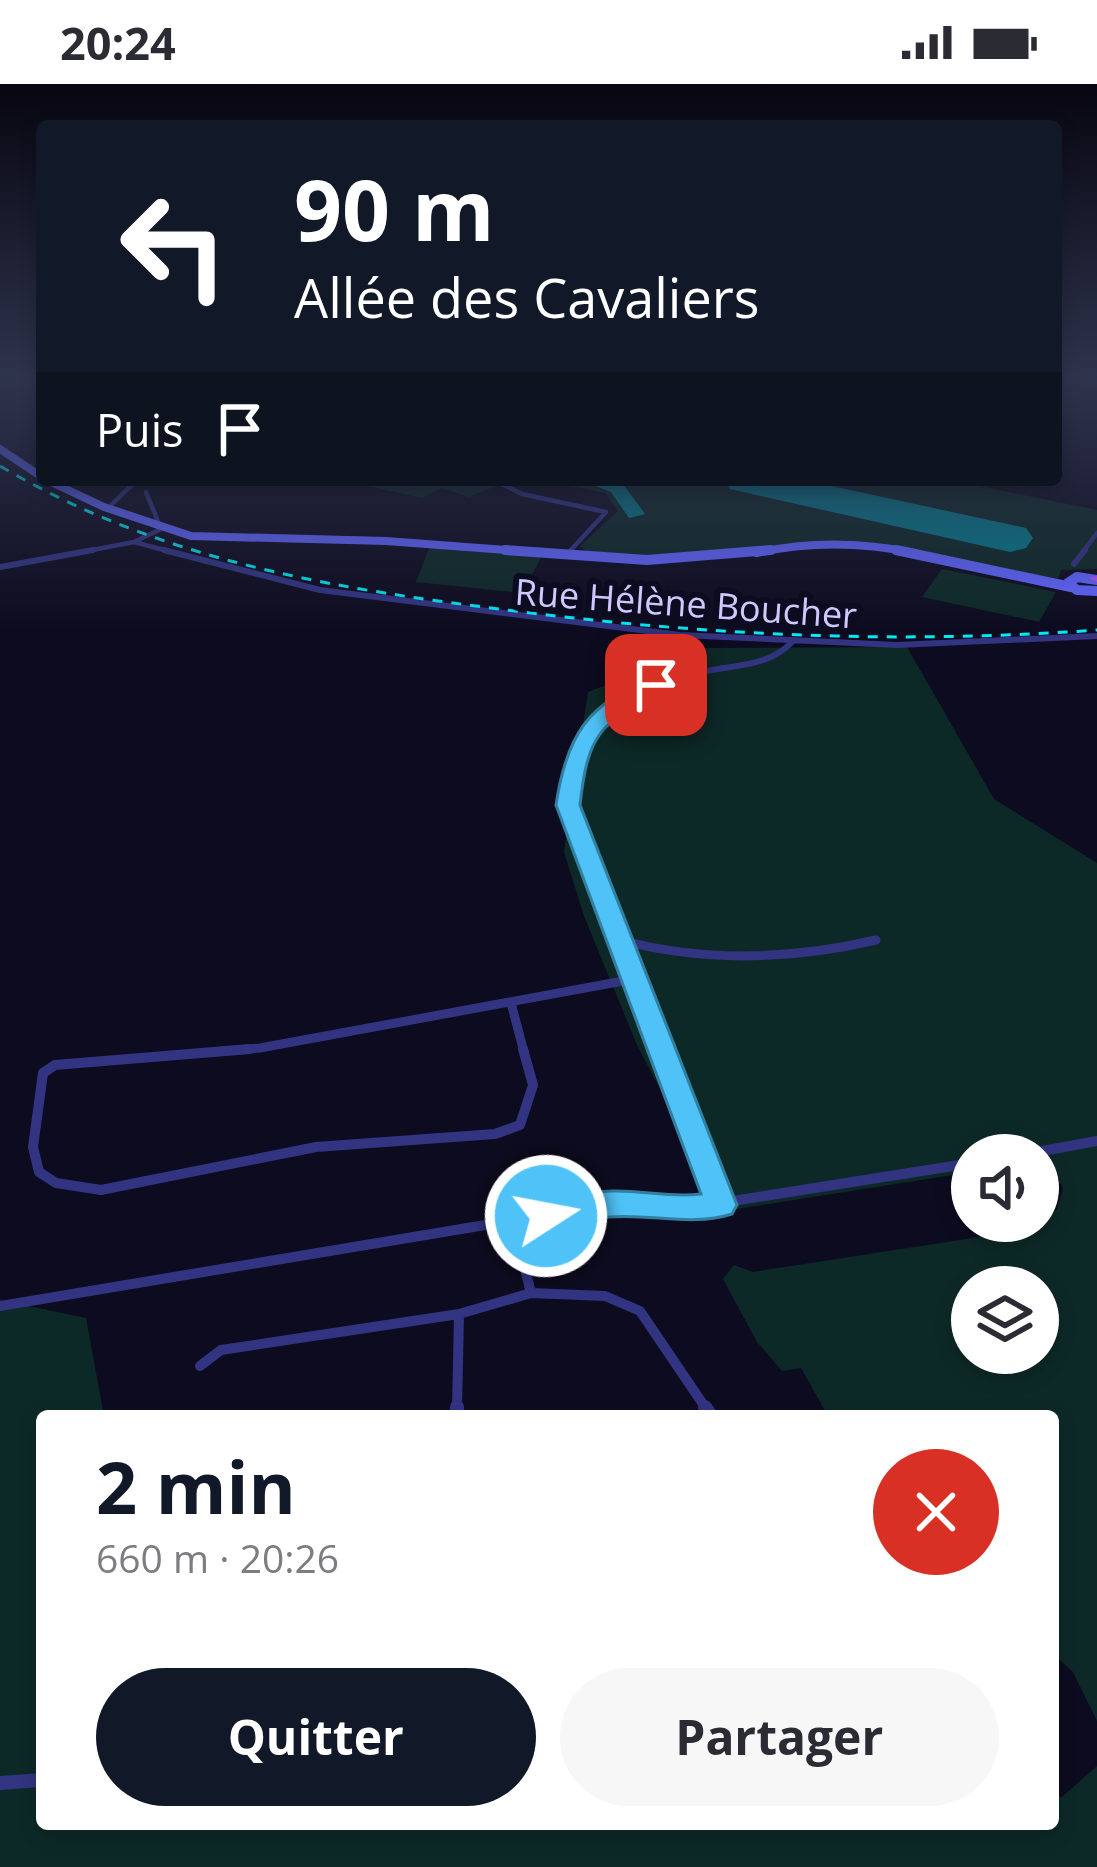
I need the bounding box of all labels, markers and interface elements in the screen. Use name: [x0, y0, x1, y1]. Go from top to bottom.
text: 20:24: [60, 12, 176, 73]
text: 90 m: [294, 151, 494, 266]
icon: left: [96, 168, 252, 324]
text: Allée des Cavaliers: [294, 260, 760, 334]
icon: arrive: [207, 396, 273, 462]
text: Puis: [96, 399, 183, 460]
street label: Rue Hélène Boucher: [513, 567, 859, 639]
pin: [605, 634, 707, 736]
icon: arrive: [623, 652, 689, 718]
map controls: [951, 1134, 1059, 1374]
button: sound: [951, 1134, 1059, 1242]
position arrow: [483, 1153, 609, 1279]
button: layers: [951, 1266, 1059, 1374]
text: 2 min: [96, 1437, 296, 1535]
button: close: [873, 1449, 999, 1575]
text: 660 m · 20:26: [96, 1531, 339, 1584]
button: Quitter: [96, 1668, 536, 1806]
button: Partager: [560, 1668, 999, 1806]

